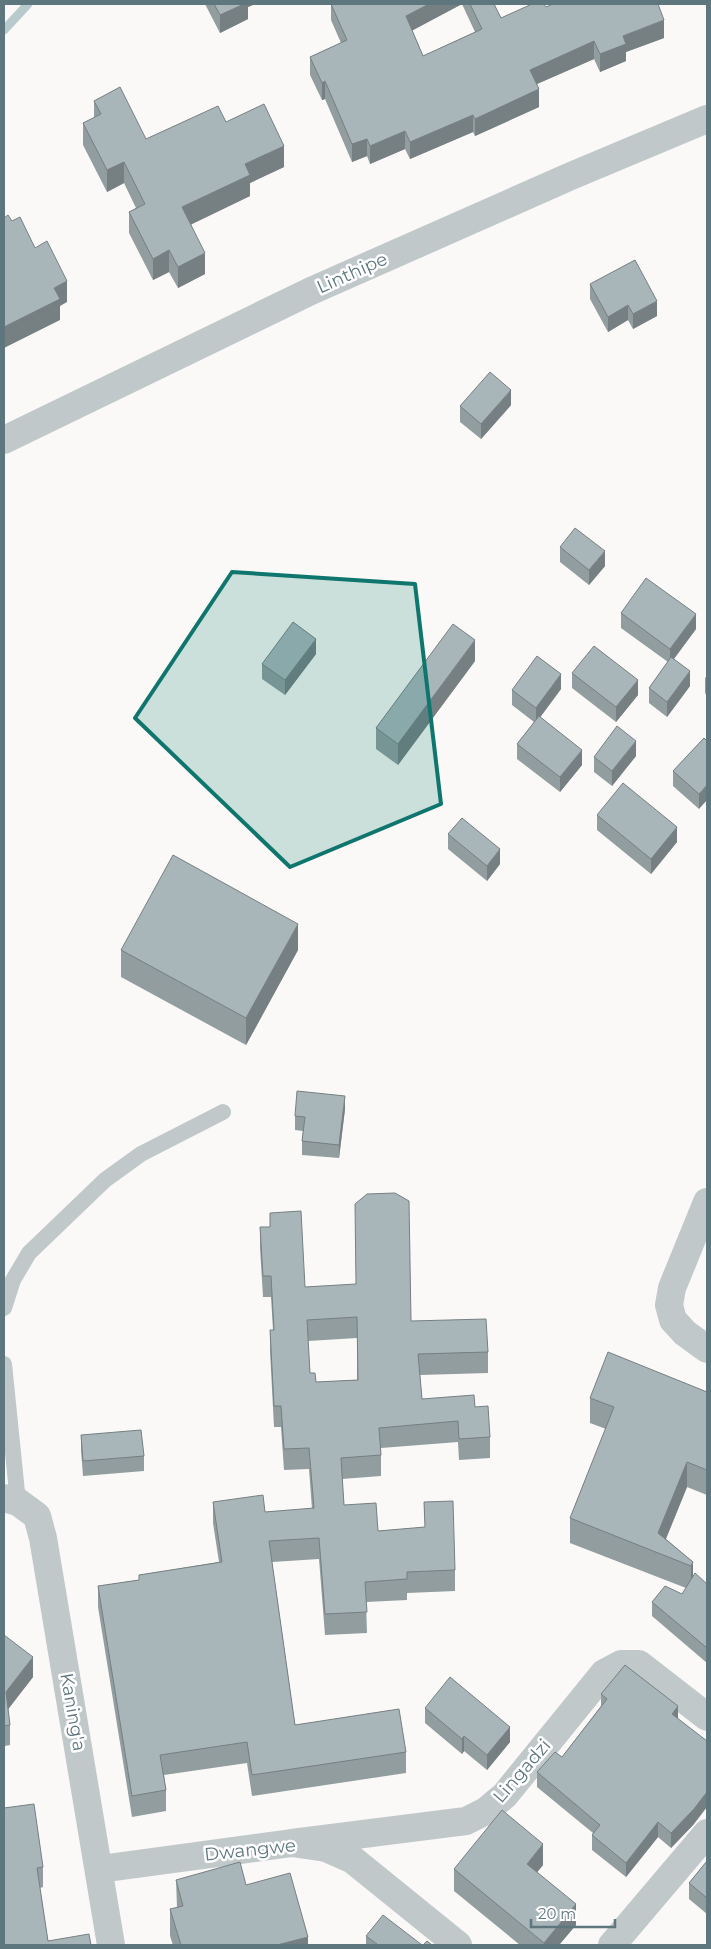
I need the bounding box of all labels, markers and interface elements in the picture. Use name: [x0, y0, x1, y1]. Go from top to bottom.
street label: Linthipe: [313, 248, 391, 298]
street label: Kaning'a: [55, 1671, 91, 1753]
street label: Lingadzi: [489, 1735, 555, 1807]
street label: Dwangwe: [203, 1834, 297, 1866]
scale bar: [531, 1896, 615, 1928]
text: 20 m: [538, 1904, 576, 1923]

